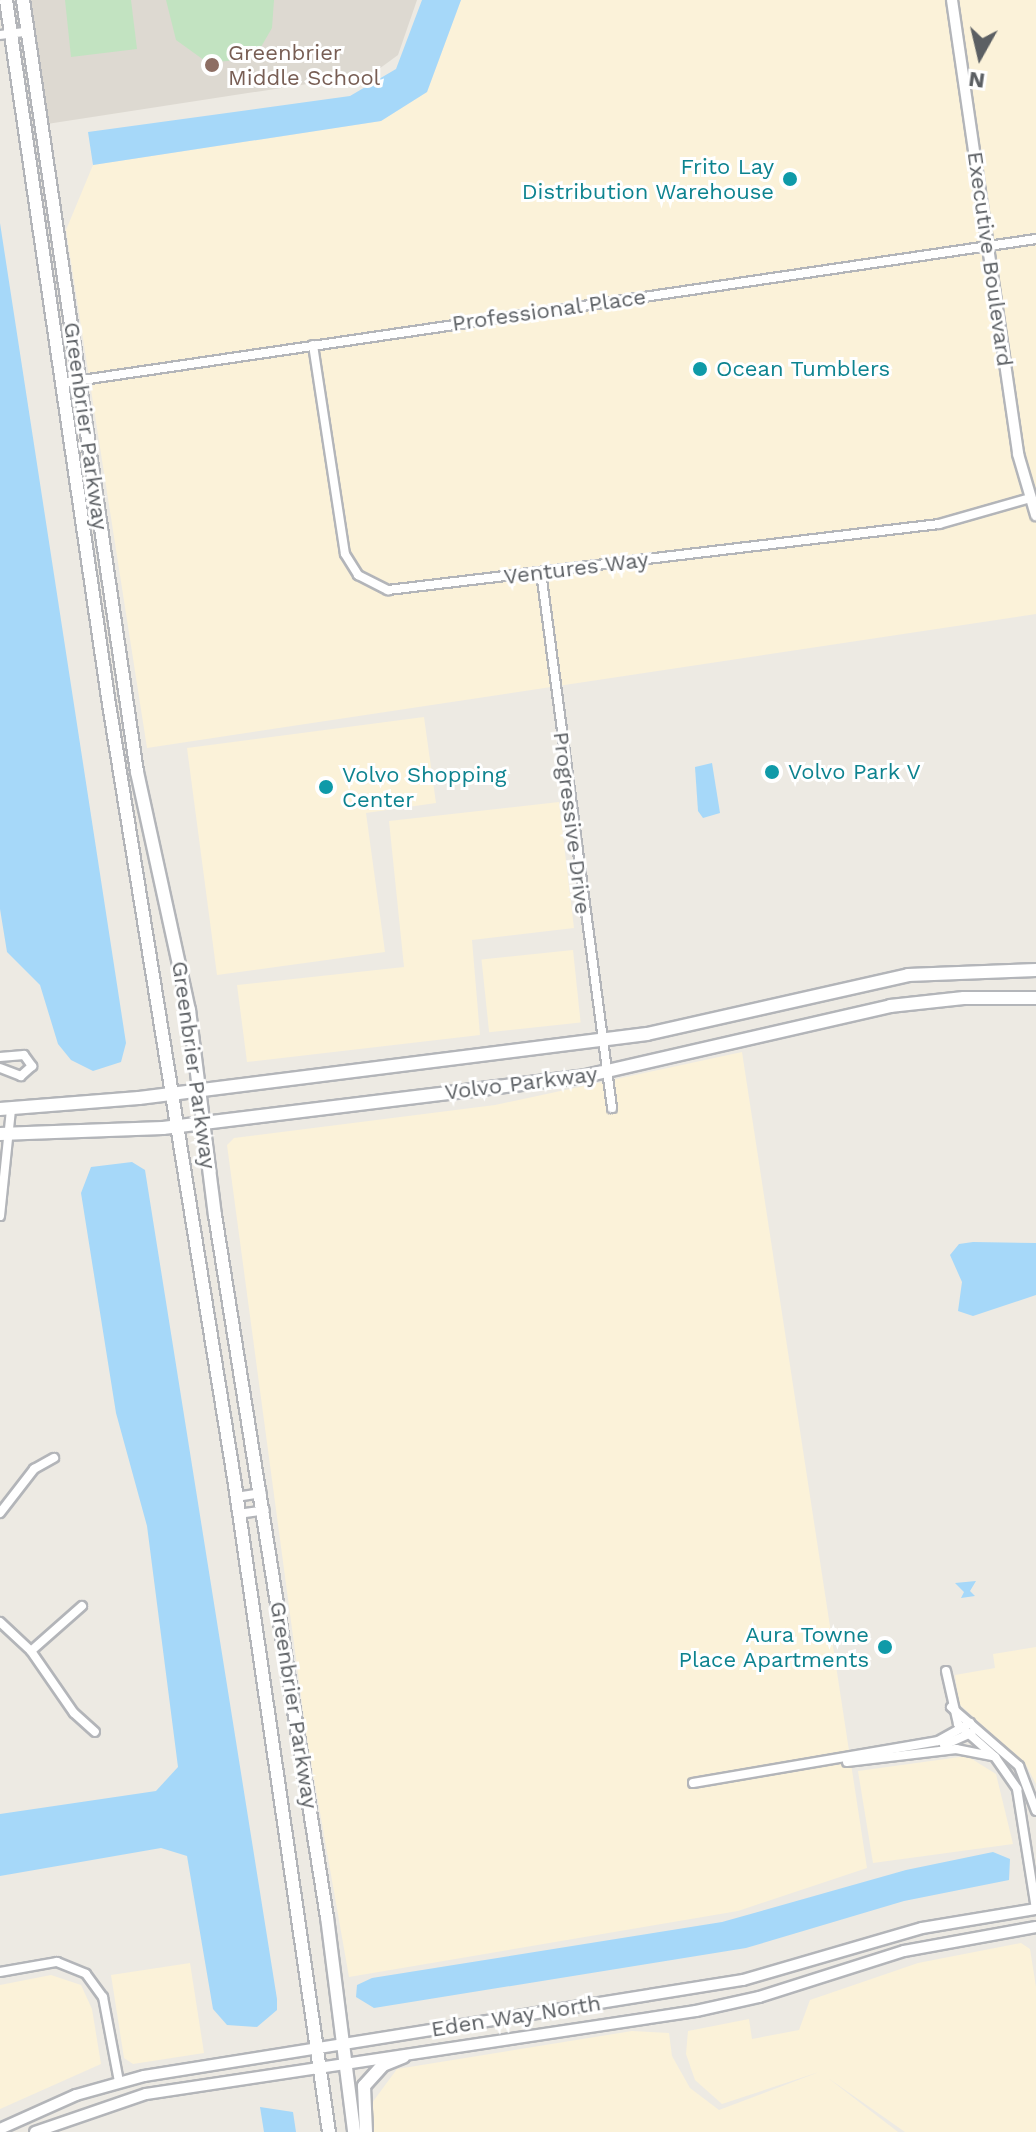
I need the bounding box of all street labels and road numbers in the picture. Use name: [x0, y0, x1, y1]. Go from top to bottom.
street label: Executive Boulevard: [962, 150, 1018, 368]
street label: Professional Place: [450, 283, 648, 337]
street label: Greenbrier Parkway: [58, 320, 114, 532]
street label: Ventures Way: [502, 546, 650, 590]
street label: Progressive Drive: [548, 730, 596, 916]
street label: Greenbrier Parkway: [166, 959, 222, 1171]
street label: Volvo Parkway: [443, 1061, 599, 1105]
street label: Greenbrier Parkway: [265, 1599, 323, 1811]
street label: Eden Way North: [429, 1989, 603, 2043]

